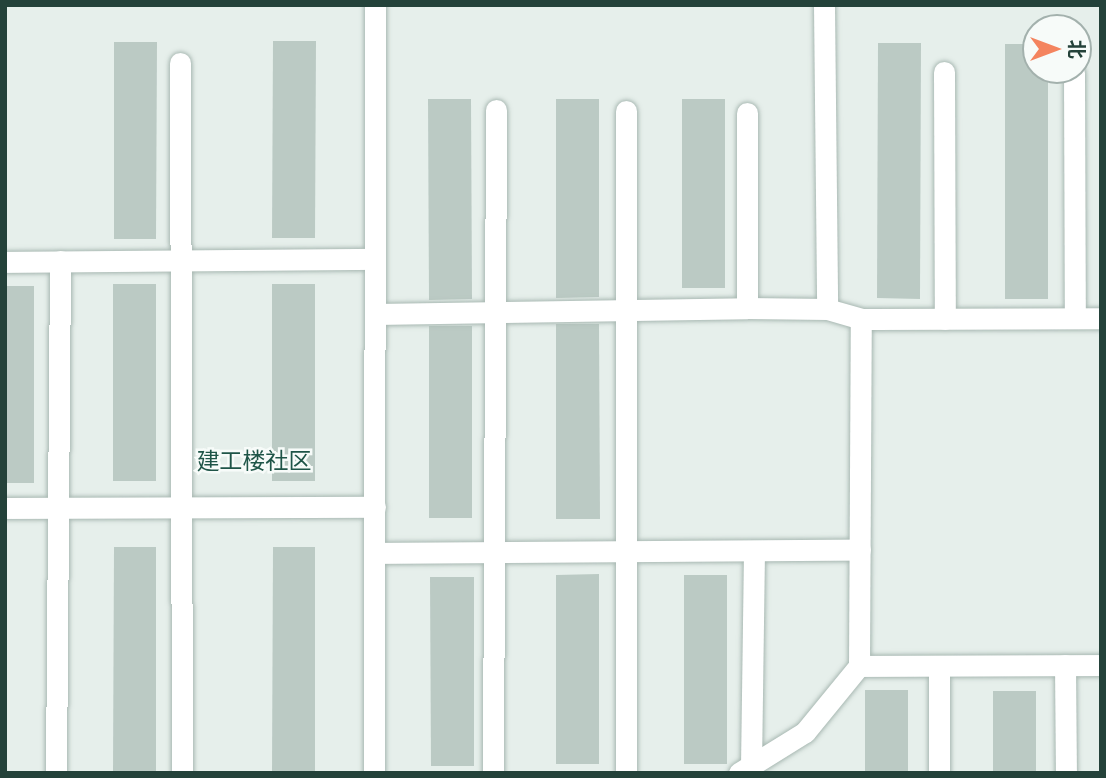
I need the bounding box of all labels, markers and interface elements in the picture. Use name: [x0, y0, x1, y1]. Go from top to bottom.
north arrow: [1022, 14, 1092, 84]
text: 北: [1065, 39, 1088, 59]
district label: 建工楼社区: [197, 448, 311, 476]

